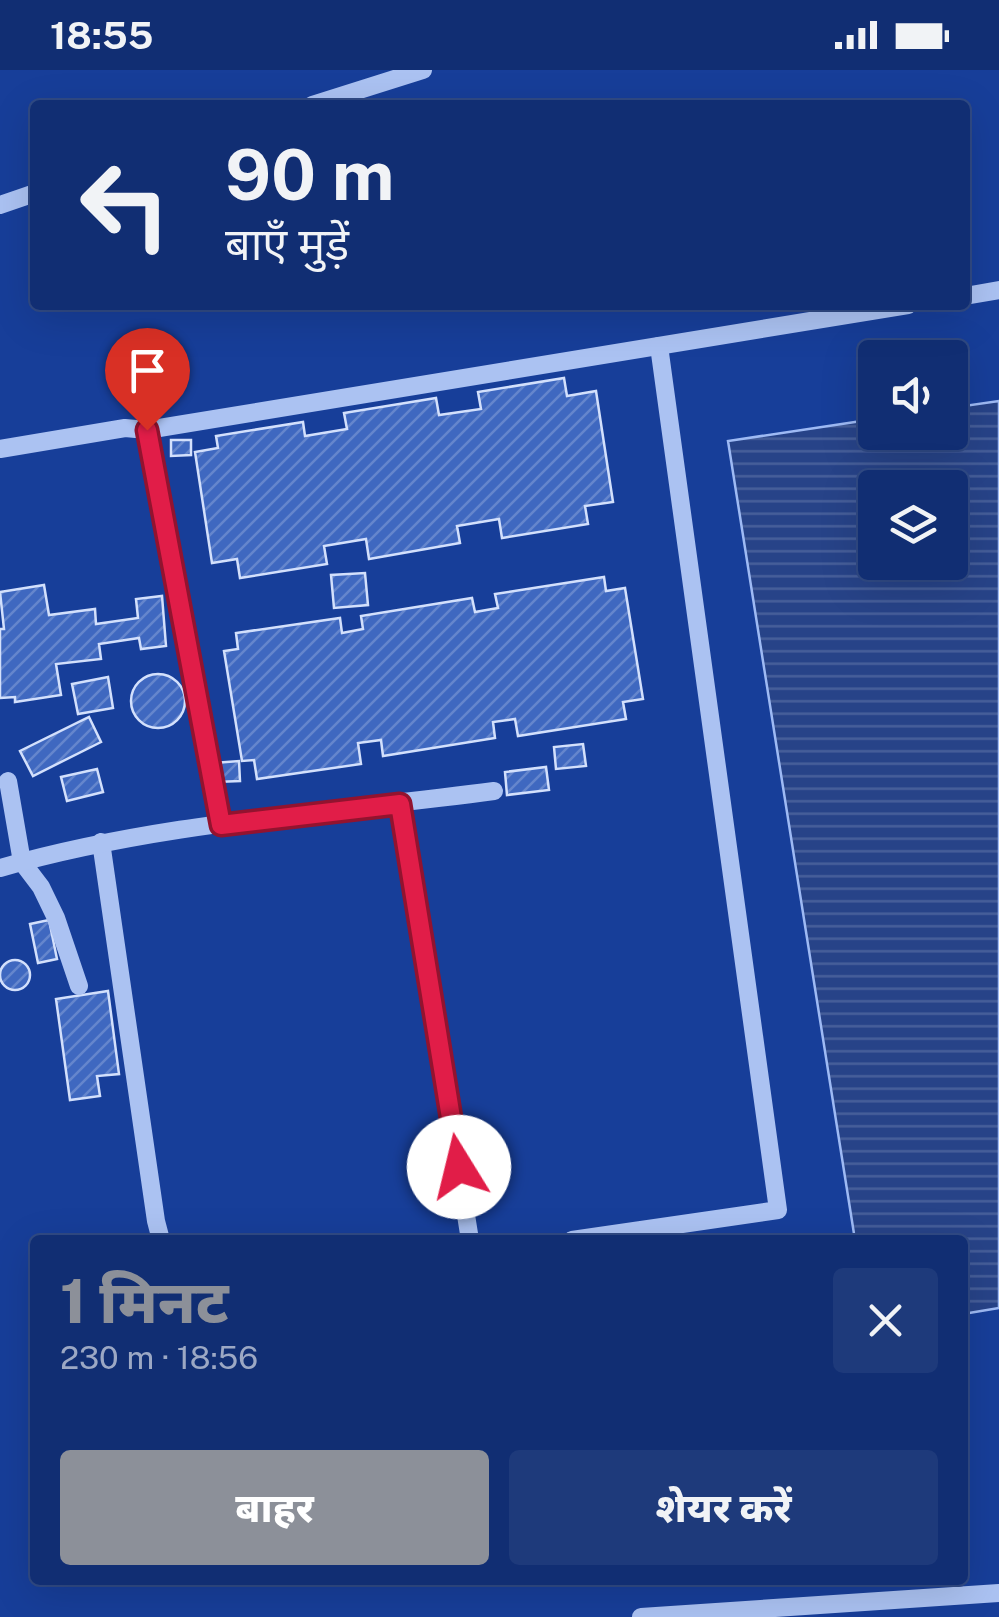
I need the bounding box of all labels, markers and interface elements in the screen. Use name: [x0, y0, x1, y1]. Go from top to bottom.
text: 18:55: [50, 13, 153, 58]
text: 90 m: [225, 133, 395, 216]
icon: left: [60, 140, 190, 270]
text: बाएँ मुड़ें: [225, 217, 349, 270]
pin: [105, 328, 190, 431]
map controls: [858, 340, 968, 580]
button: sound: [858, 340, 968, 450]
icon: arrive: [120, 343, 175, 398]
button: layers: [858, 470, 968, 580]
position arrow: [407, 1115, 511, 1219]
text: 1 मिनट: [60, 1266, 229, 1337]
button: close: [833, 1268, 938, 1373]
text: 230 m · 18:56: [60, 1339, 258, 1376]
button: बाहर: [60, 1450, 489, 1565]
button: शेयर करें: [509, 1450, 938, 1565]

